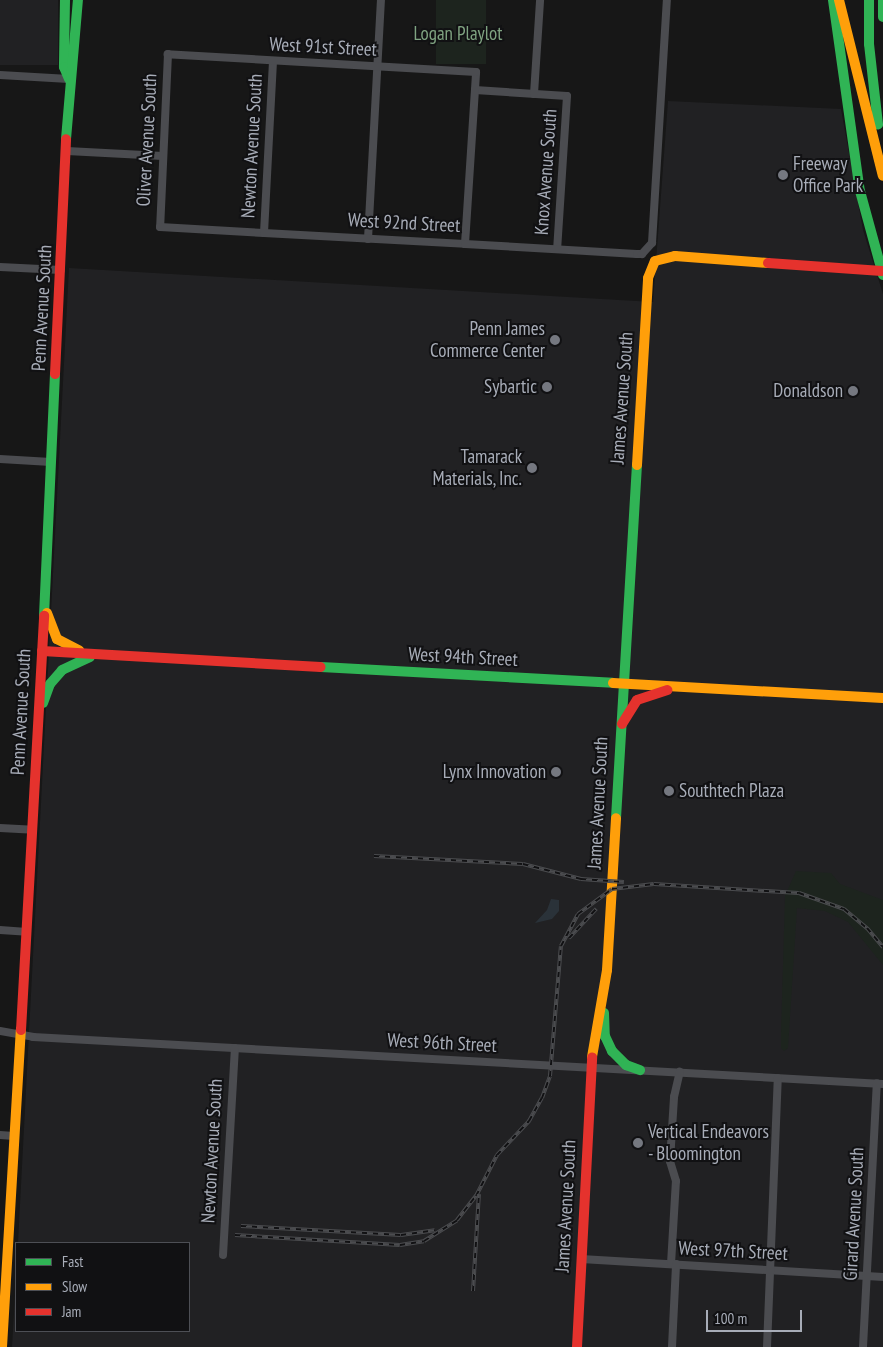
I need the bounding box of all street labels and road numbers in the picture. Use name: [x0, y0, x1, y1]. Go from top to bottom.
street label: West 91st Street: [269, 33, 377, 61]
street label: Oliver Avenue South: [132, 73, 162, 207]
street label: Newton Avenue South: [237, 73, 267, 219]
street label: Knox Avenue South: [530, 108, 562, 236]
street label: West 92nd Street: [347, 209, 461, 237]
street label: Penn Avenue South: [27, 244, 57, 372]
street label: James Avenue South: [606, 331, 638, 465]
street label: West 94th Street: [408, 643, 518, 671]
street label: Penn Avenue South: [6, 648, 36, 776]
street label: James Avenue South: [583, 736, 613, 870]
street label: West 96th Street: [387, 1029, 497, 1057]
street label: Newton Avenue South: [197, 1078, 227, 1224]
street label: James Avenue South: [551, 1139, 581, 1273]
street label: Girard Avenue South: [839, 1147, 869, 1281]
street label: West 97th Street: [678, 1237, 788, 1265]

